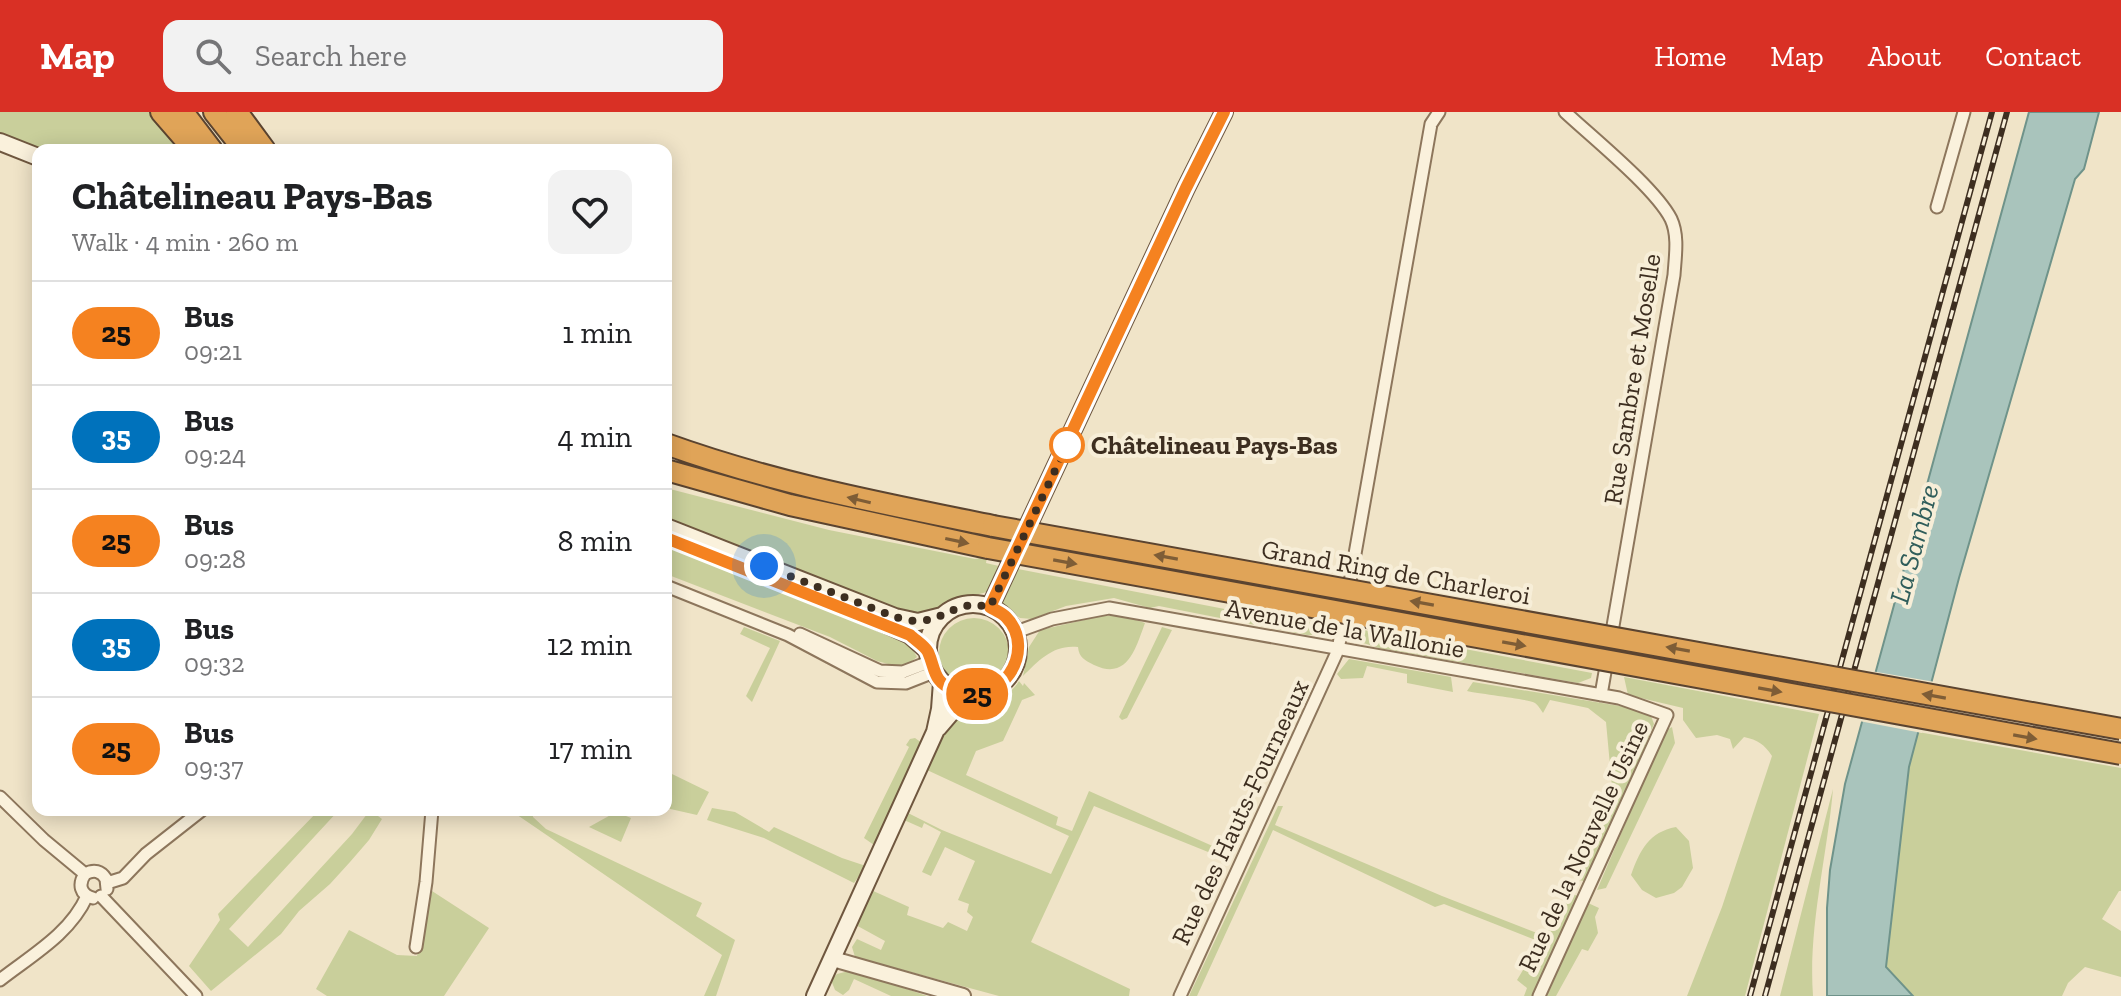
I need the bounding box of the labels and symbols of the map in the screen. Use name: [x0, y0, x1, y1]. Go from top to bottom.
street label: Rue Sambre et Moselle: [1596, 251, 1668, 507]
marker: Châtelineau Pays-Bas: [1050, 428, 1084, 462]
place label: Châtelineau Pays-Bas: [1091, 429, 1338, 461]
water label: La Sambre: [1882, 481, 1946, 607]
one-way arrow: [846, 493, 871, 506]
street label: Grand Ring de Charleroi: [1259, 533, 1533, 611]
one-way arrow: [945, 536, 970, 548]
your location: [744, 546, 784, 586]
one-way arrow: [1154, 551, 1179, 563]
one-way arrow: [1053, 556, 1078, 568]
street label: Avenue de la Wallonie: [1223, 591, 1467, 665]
one-way arrow: [1410, 597, 1435, 609]
one-way arrow: [1502, 638, 1527, 650]
one-way arrow: [1665, 643, 1690, 655]
line badge: 25: [941, 668, 1013, 720]
street label: Rue des Hauts-Fourneaux: [1164, 674, 1316, 950]
one-way arrow: [1757, 685, 1782, 697]
one-way arrow: [1921, 689, 1946, 701]
street label: Rue de la Nouvelle Usine: [1511, 715, 1655, 977]
one-way arrow: [2013, 731, 2038, 743]

